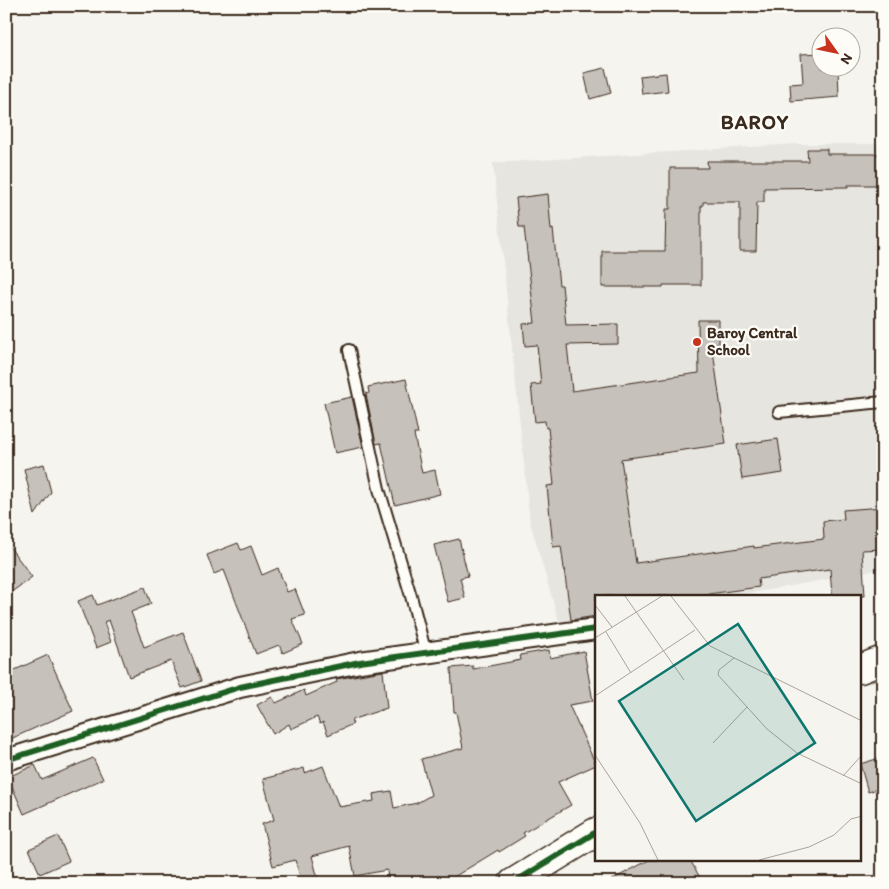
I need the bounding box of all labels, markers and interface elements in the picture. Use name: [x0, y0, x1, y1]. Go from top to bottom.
north arrow: [812, 28, 862, 78]
text: N: [837, 50, 856, 67]
district label: BAROY: [721, 110, 789, 134]
place label: Baroy Central School: [707, 324, 798, 359]
marker: Baroy Central School: [691, 336, 703, 348]
inset map: [595, 595, 862, 862]

